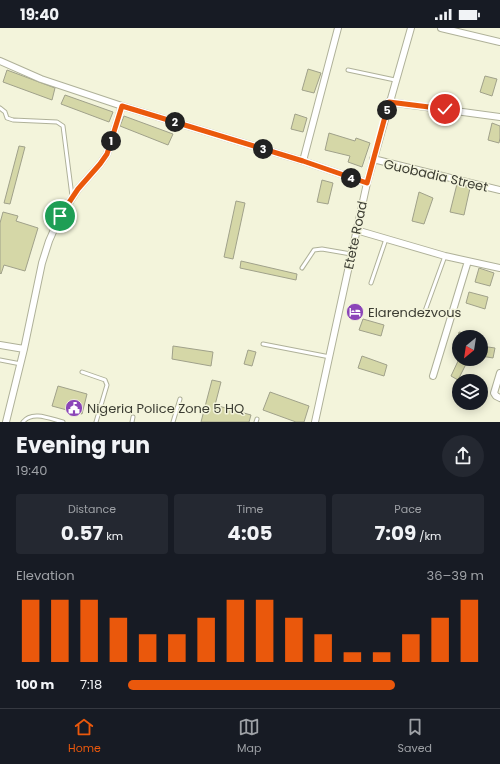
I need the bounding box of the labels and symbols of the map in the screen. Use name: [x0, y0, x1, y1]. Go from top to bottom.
pin: [428, 92, 462, 126]
pin: 5: [377, 100, 397, 120]
pin: 2: [165, 112, 185, 132]
pin: 1: [101, 131, 121, 151]
pin: 3: [253, 139, 273, 159]
street label: Guobadia Street: [382, 154, 490, 197]
pin: 4: [341, 168, 361, 188]
pin: [43, 199, 77, 233]
street label: Etete Road: [339, 199, 372, 271]
hotel icon: Elarendezvous: [345, 302, 365, 322]
place label: Elarendezvous: [368, 303, 462, 322]
north arrow: [452, 330, 488, 366]
public building icon: Nigeria Police Zone 5 HQ: [64, 398, 84, 418]
place label: Nigeria Police Zone 5 HQ: [87, 399, 244, 418]

